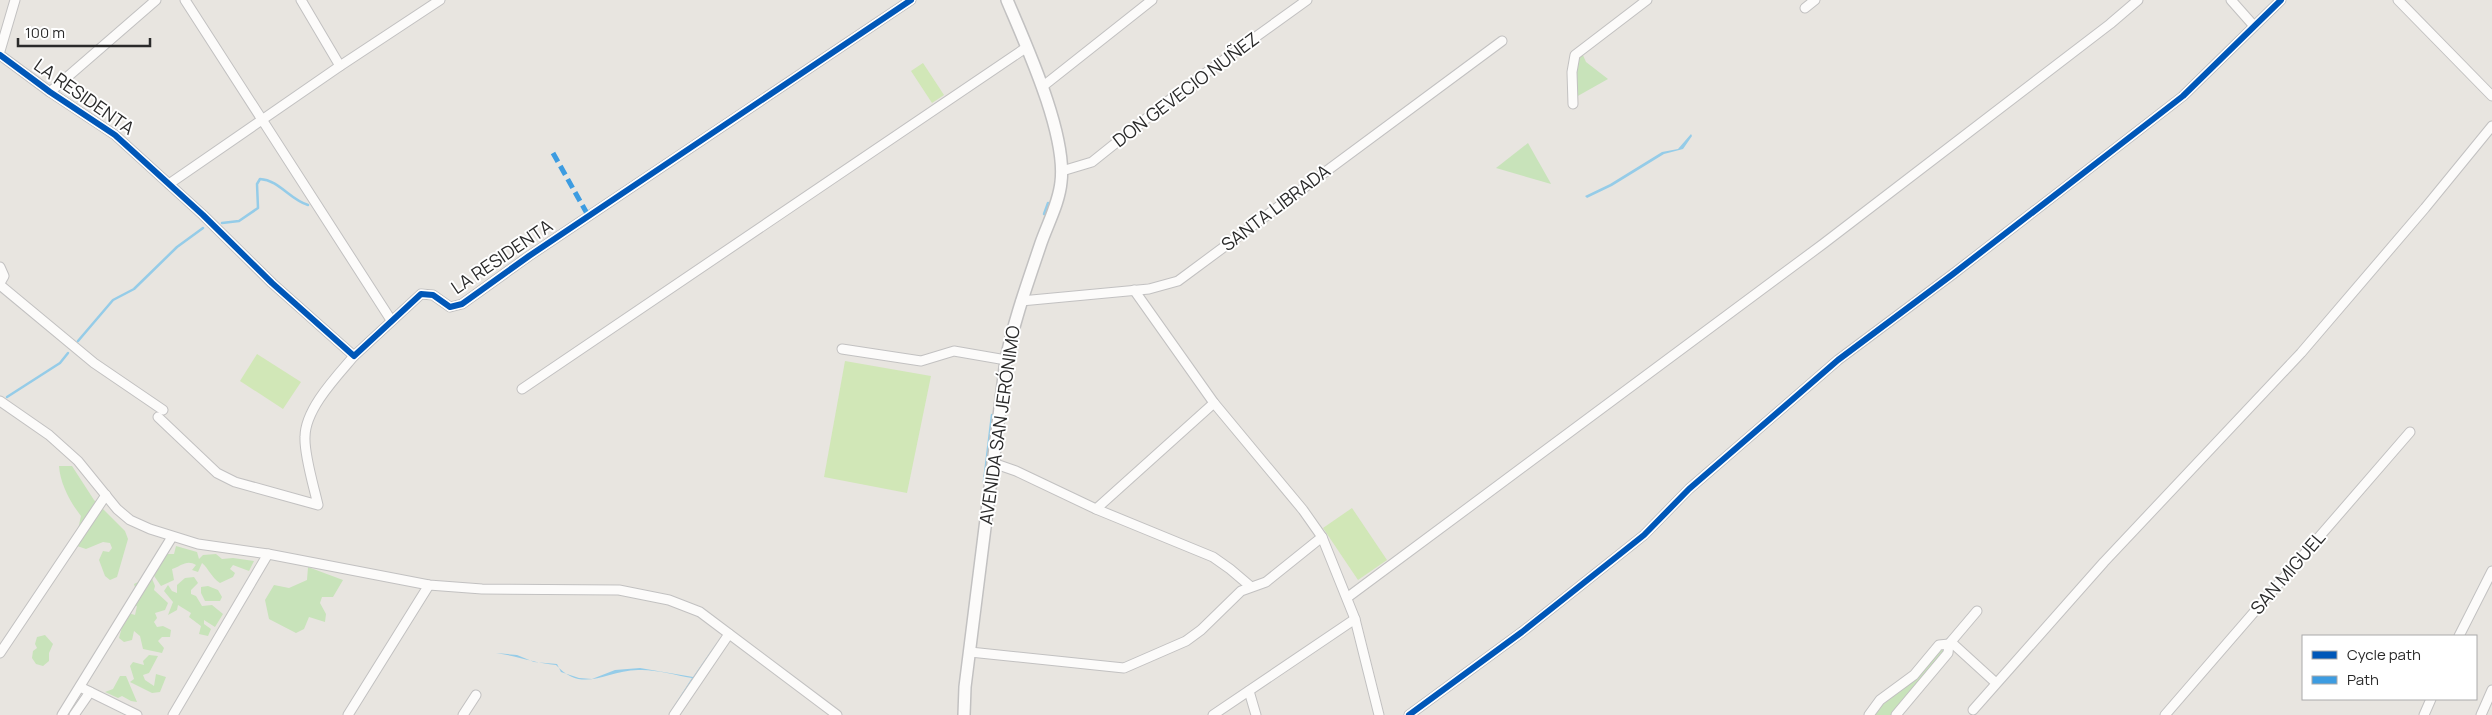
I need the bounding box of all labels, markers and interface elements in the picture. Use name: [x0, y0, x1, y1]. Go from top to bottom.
scale bar: [18, 15, 150, 47]
text: 100 m: [25, 22, 65, 43]
street label: DON GEVECIO NUÑEZ: [1108, 26, 1263, 152]
street label: LA RESIDENTA: [30, 53, 140, 140]
street label: SANTA LIBRADA: [1216, 158, 1335, 256]
street label: LA RESIDENTA: [446, 213, 557, 299]
street label: AVENIDA SAN JERÓNIMO: [973, 324, 1025, 526]
street label: SAN MIGUEL: [2245, 526, 2330, 619]
legend: [2302, 635, 2477, 700]
text: Cycle path: [2347, 644, 2421, 665]
text: Path: [2347, 669, 2379, 690]

